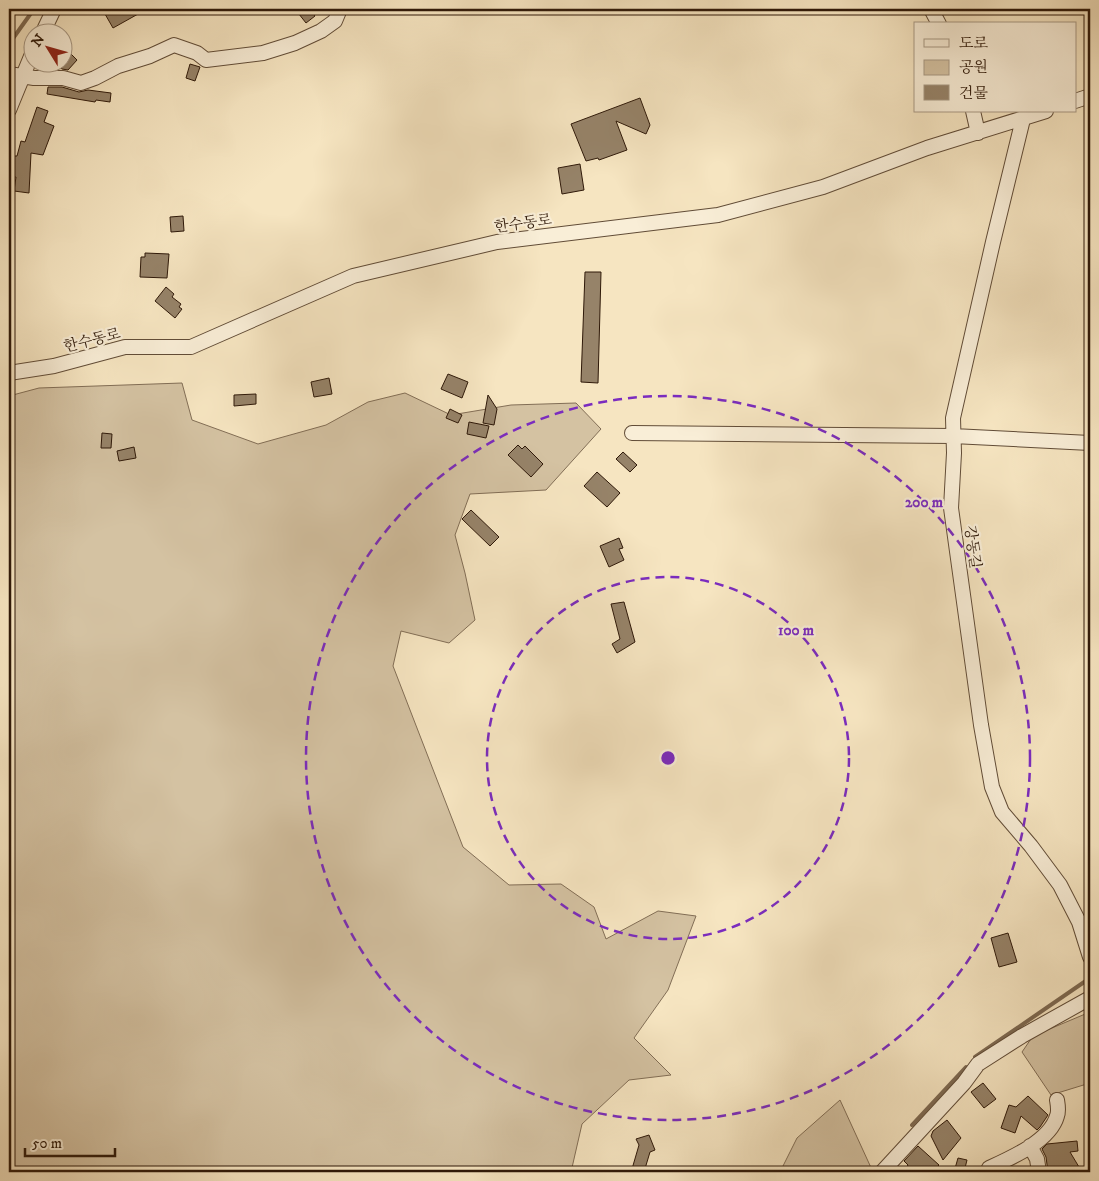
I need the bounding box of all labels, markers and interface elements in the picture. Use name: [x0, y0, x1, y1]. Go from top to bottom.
north arrow: [22, 22, 72, 72]
legend: [914, 22, 1076, 112]
text: N: [28, 30, 49, 51]
text: 도로: [959, 34, 988, 53]
text: 공원: [959, 58, 988, 77]
text: 건물: [959, 84, 988, 103]
street label: 한수동로: [493, 210, 554, 237]
street label: 한수동로: [62, 324, 123, 357]
text: 200 m: [905, 493, 944, 512]
street label: 강동길: [960, 524, 985, 570]
text: 100 m: [778, 621, 815, 640]
centre of rings: [659, 749, 677, 767]
scale bar: [25, 1126, 115, 1158]
text: 50 m: [32, 1134, 62, 1153]

